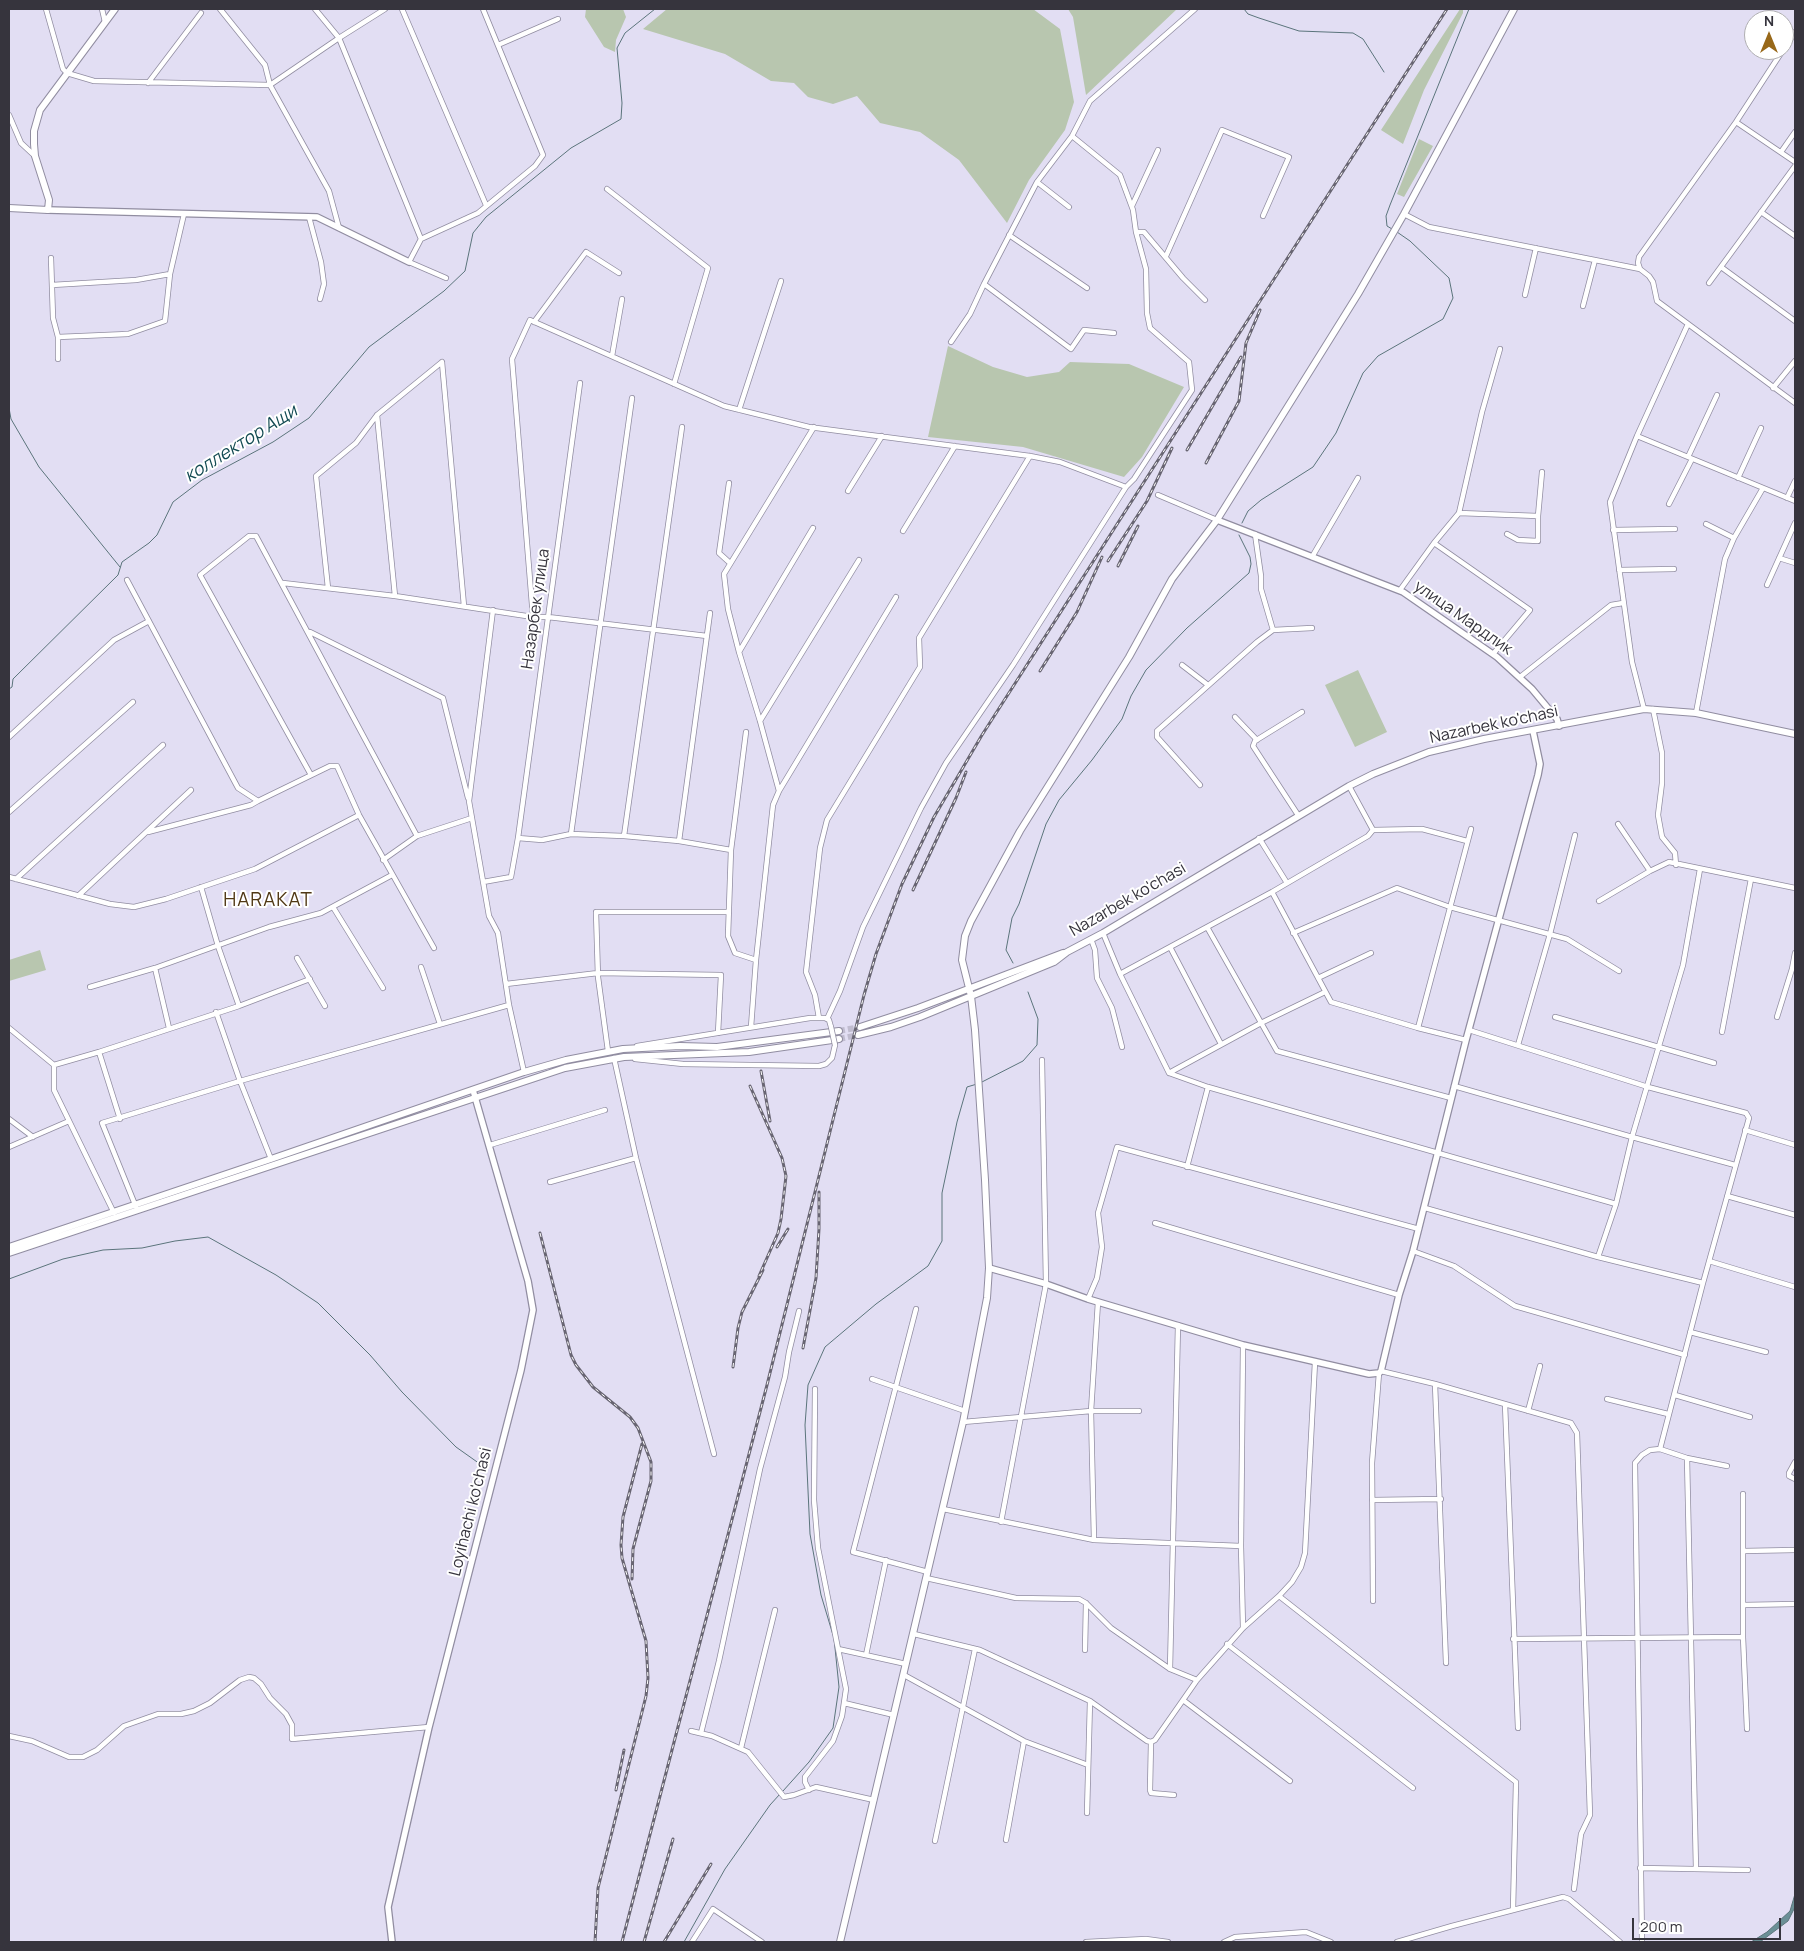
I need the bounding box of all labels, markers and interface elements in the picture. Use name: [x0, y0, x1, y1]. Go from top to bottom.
north arrow: [1744, 10, 1794, 60]
text: N: [1764, 11, 1774, 30]
water label: коллектор Ащи: [181, 401, 301, 487]
street label: Назарбек улица: [518, 548, 554, 670]
street label: улица Мардлик: [1410, 577, 1516, 659]
street label: Nazarbek ko'chasi: [1428, 702, 1560, 748]
street label: Nazarbek ko'chasi: [1067, 859, 1189, 941]
district label: HARAKAT: [222, 890, 314, 912]
street label: Loyihachi ko'chasi: [446, 1446, 496, 1578]
scale bar: [1634, 1908, 1783, 1940]
text: 200 m: [1640, 1916, 1683, 1937]

